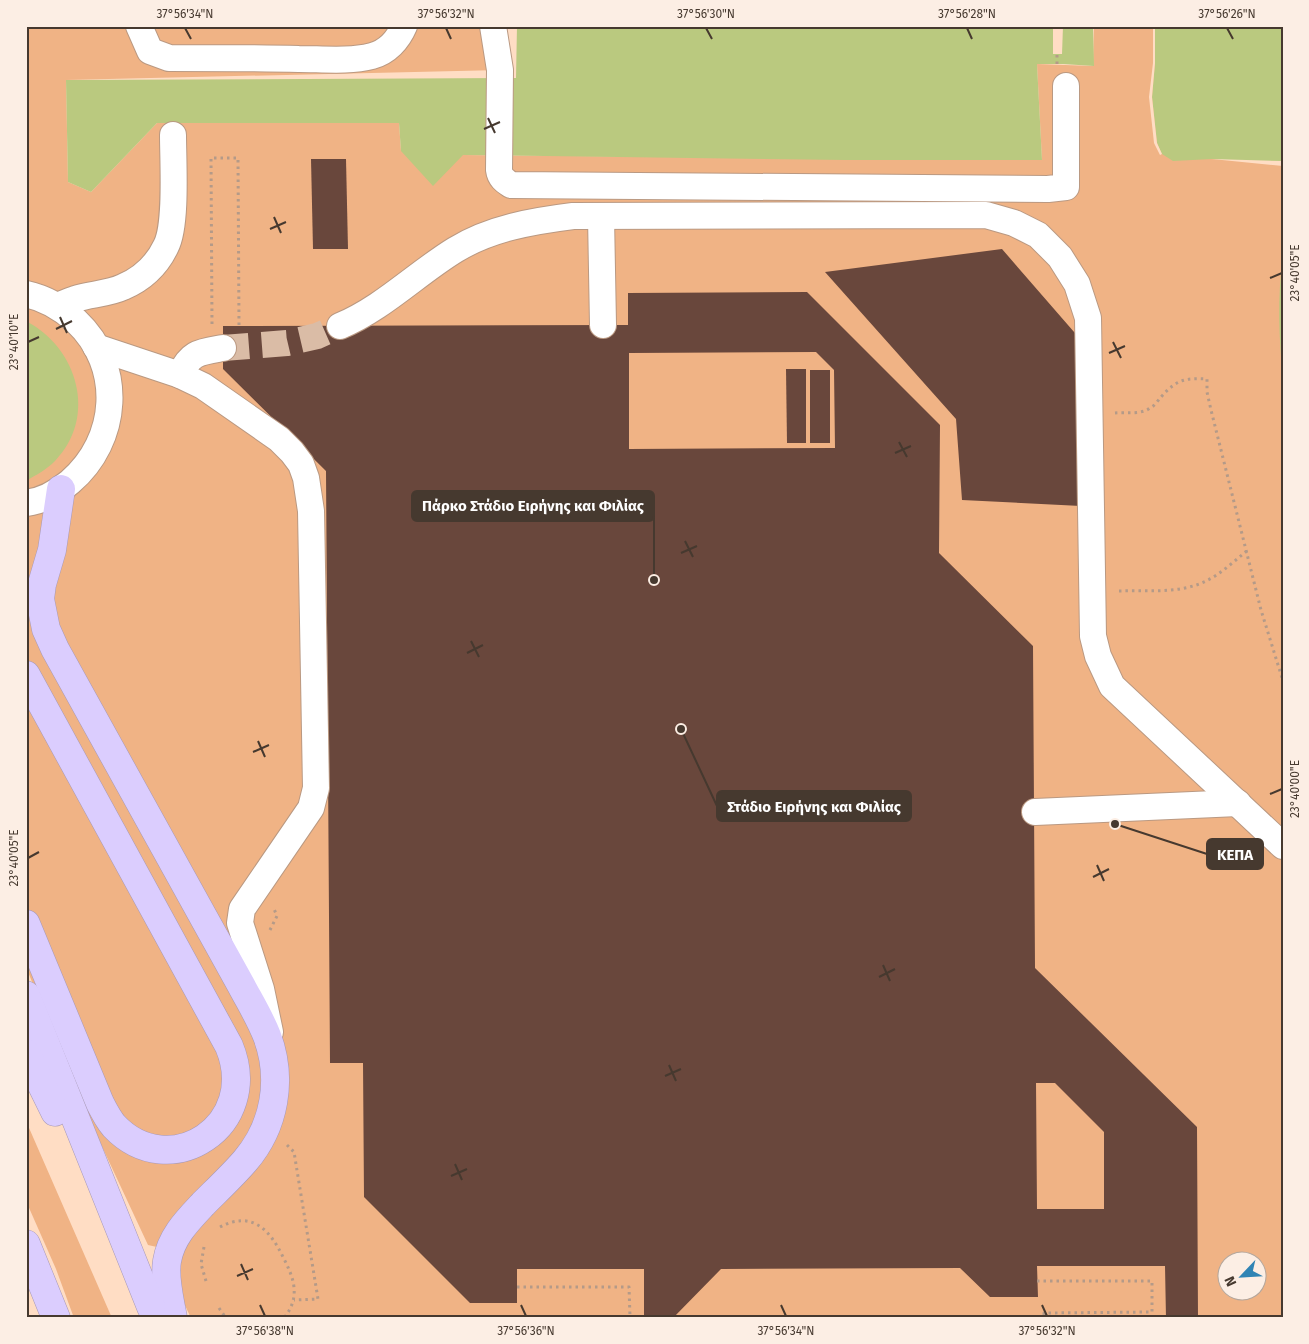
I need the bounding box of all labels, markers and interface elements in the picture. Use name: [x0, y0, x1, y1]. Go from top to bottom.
text: 37°56'34"N: [156, 7, 214, 21]
text: 37°56'32"N: [417, 7, 475, 21]
text: 37°56'30"N: [677, 7, 735, 21]
text: 37°56'28"N: [938, 7, 996, 21]
text: 37°56'26"N: [1198, 7, 1256, 21]
text: 23°40'05"E: [1288, 244, 1302, 302]
text: 23°40'10"E: [7, 314, 21, 370]
callout: Πάρκο Στάδιο Ειρήνης και Φιλίας: [412, 491, 654, 521]
text: Πάρκο Στάδιο Ειρήνης και Φιλίας: [422, 497, 645, 515]
text: 23°40'00"E: [1288, 760, 1302, 818]
callout: Στάδιο Ειρήνης και Φιλίας: [717, 791, 911, 821]
text: Στάδιο Ειρήνης και Φιλίας: [727, 798, 902, 816]
text: 23°40'05"E: [7, 829, 21, 887]
callout: ΚΕΠΑ: [1207, 839, 1263, 869]
text: ΚΕΠΑ: [1217, 846, 1254, 864]
north arrow: [1216, 1252, 1266, 1302]
text: N: [1221, 1273, 1240, 1289]
text: 37°56'38"N: [236, 1324, 294, 1338]
text: 37°56'36"N: [497, 1324, 555, 1338]
text: 37°56'34"N: [757, 1324, 815, 1338]
text: 37°56'32"N: [1018, 1324, 1076, 1338]

